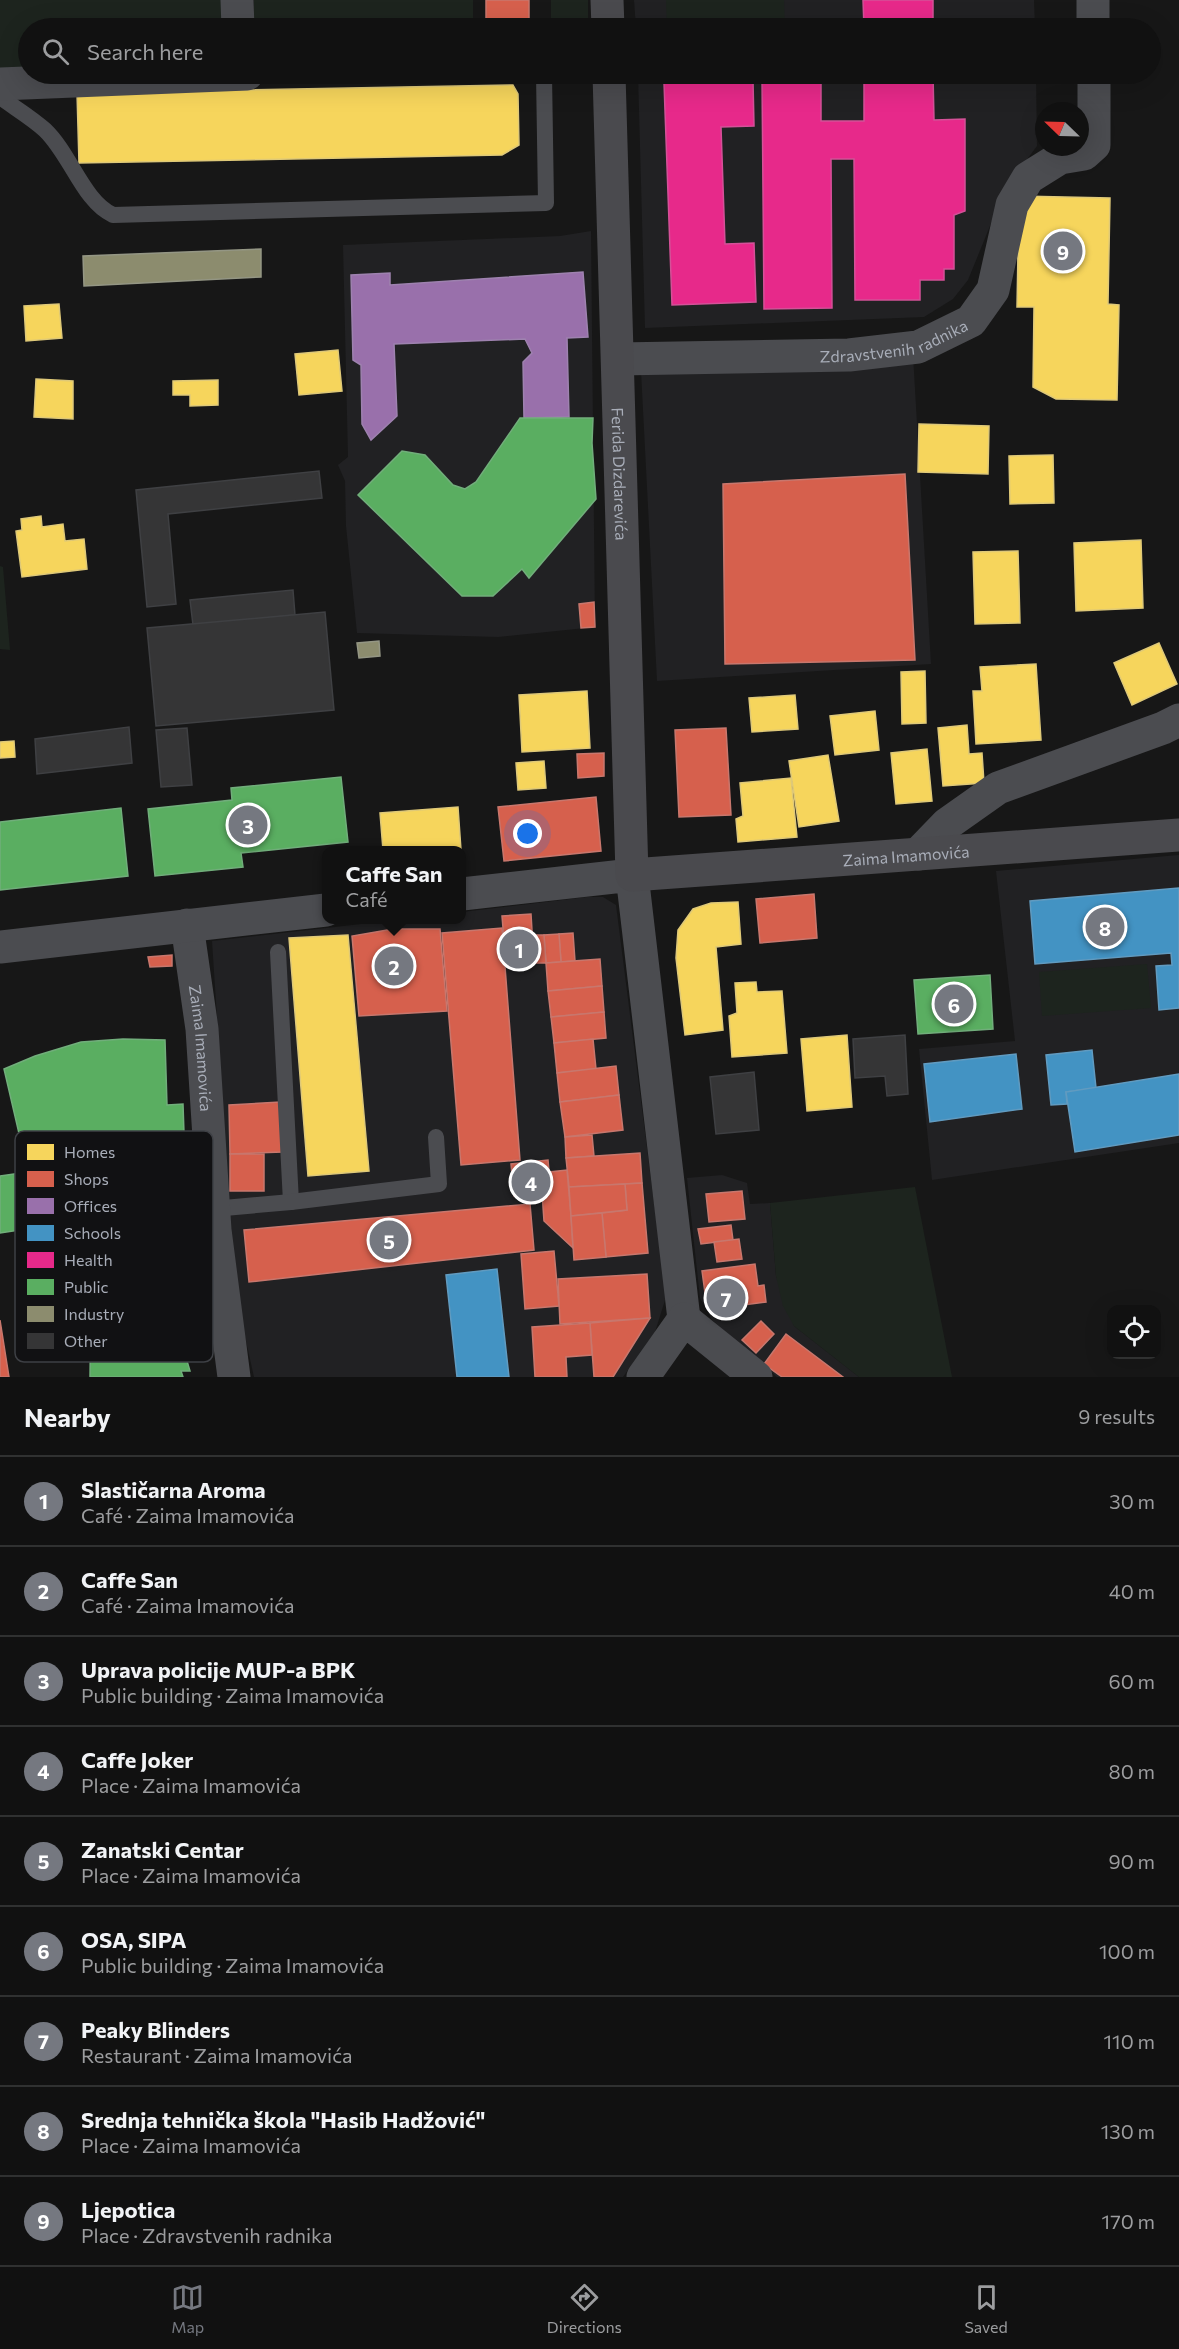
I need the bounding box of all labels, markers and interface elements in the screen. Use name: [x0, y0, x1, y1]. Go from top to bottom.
search box: [18, 18, 1161, 84]
icon: search: [39, 35, 72, 68]
text: Search here: [87, 38, 203, 65]
north arrow: [1035, 102, 1089, 156]
pin: 9: [1044, 228, 1082, 274]
street label: Zdravstvenih radnika: [820, 315, 970, 365]
street label: Ferida Dizdarevića: [609, 407, 632, 541]
pin: 3: [228, 802, 268, 848]
your location: [513, 819, 542, 848]
street label: Zaima Imamovića: [842, 841, 970, 869]
popup: [322, 846, 466, 924]
text: Caffe San: [346, 860, 443, 887]
text: Café: [346, 887, 388, 911]
pin: 8: [1086, 904, 1124, 950]
pin: 1: [500, 926, 538, 972]
pin: 2: [374, 944, 414, 988]
pin: 6: [934, 982, 974, 1026]
street label: Zaima Imamovića: [186, 983, 217, 1112]
legend: [15, 1131, 213, 1362]
text: Homes: [64, 1142, 115, 1161]
pin: 4: [512, 1160, 550, 1204]
text: Shops: [64, 1169, 109, 1188]
text: Offices: [64, 1196, 117, 1215]
pin: 5: [370, 1218, 408, 1262]
text: Schools: [64, 1223, 121, 1242]
text: Health: [64, 1250, 113, 1269]
pin: 7: [706, 1276, 746, 1320]
text: Public: [64, 1277, 109, 1296]
text: Industry: [64, 1304, 124, 1323]
map controls: [1107, 1305, 1161, 1359]
button: locate: [1107, 1305, 1161, 1359]
text: Other: [64, 1331, 108, 1350]
text: Nearby: [24, 1401, 111, 1432]
text: 9 results: [1078, 1404, 1155, 1428]
text: Slastičarna Aroma: [81, 1476, 266, 1503]
text: 1: [39, 1489, 48, 1513]
text: 30 m: [1109, 1489, 1155, 1513]
text: Café · Zaima Imamovića: [81, 1503, 295, 1527]
text: Caffe San: [81, 1566, 178, 1593]
text: 2: [38, 1579, 49, 1603]
text: 40 m: [1109, 1579, 1155, 1603]
text: Café · Zaima Imamovića: [81, 1593, 295, 1617]
text: Uprava policije MUP-a BPK: [81, 1656, 355, 1683]
text: 3: [38, 1669, 49, 1693]
text: 60 m: [1109, 1669, 1155, 1693]
text: Public building · Zaima Imamovića: [81, 1683, 384, 1707]
text: Caffe Joker: [81, 1746, 193, 1773]
text: 4: [37, 1759, 50, 1783]
text: 80 m: [1109, 1759, 1155, 1783]
text: Place · Zaima Imamovića: [81, 1773, 301, 1797]
text: Zanatski Centar: [81, 1836, 244, 1863]
text: 5: [38, 1849, 49, 1873]
text: 90 m: [1109, 1849, 1155, 1873]
text: Place · Zaima Imamovića: [81, 1863, 301, 1887]
text: OSA, SIPA: [81, 1926, 187, 1953]
text: 6: [37, 1939, 50, 1963]
text: 100 m: [1099, 1939, 1155, 1963]
text: Public building · Zaima Imamovića: [81, 1953, 384, 1977]
text: Peaky Blinders: [81, 2016, 230, 2043]
text: 7: [38, 2029, 49, 2053]
text: 110 m: [1104, 2029, 1155, 2053]
text: Restaurant · Zaima Imamovića: [81, 2043, 353, 2067]
text: Srednja tehnička škola "Hasib Hadžović": [81, 2106, 485, 2133]
text: 8: [37, 2119, 50, 2143]
text: 130 m: [1101, 2119, 1155, 2143]
text: Place · Zaima Imamovića: [81, 2133, 301, 2157]
text: Ljepotica: [81, 2196, 175, 2223]
text: 9: [37, 2209, 50, 2233]
text: 170 m: [1102, 2209, 1155, 2233]
text: Place · Zdravstvenih radnika: [81, 2223, 332, 2247]
tab: Map: [171, 2281, 204, 2336]
tab: Directions: [547, 2281, 622, 2336]
tab: Saved: [964, 2281, 1008, 2336]

